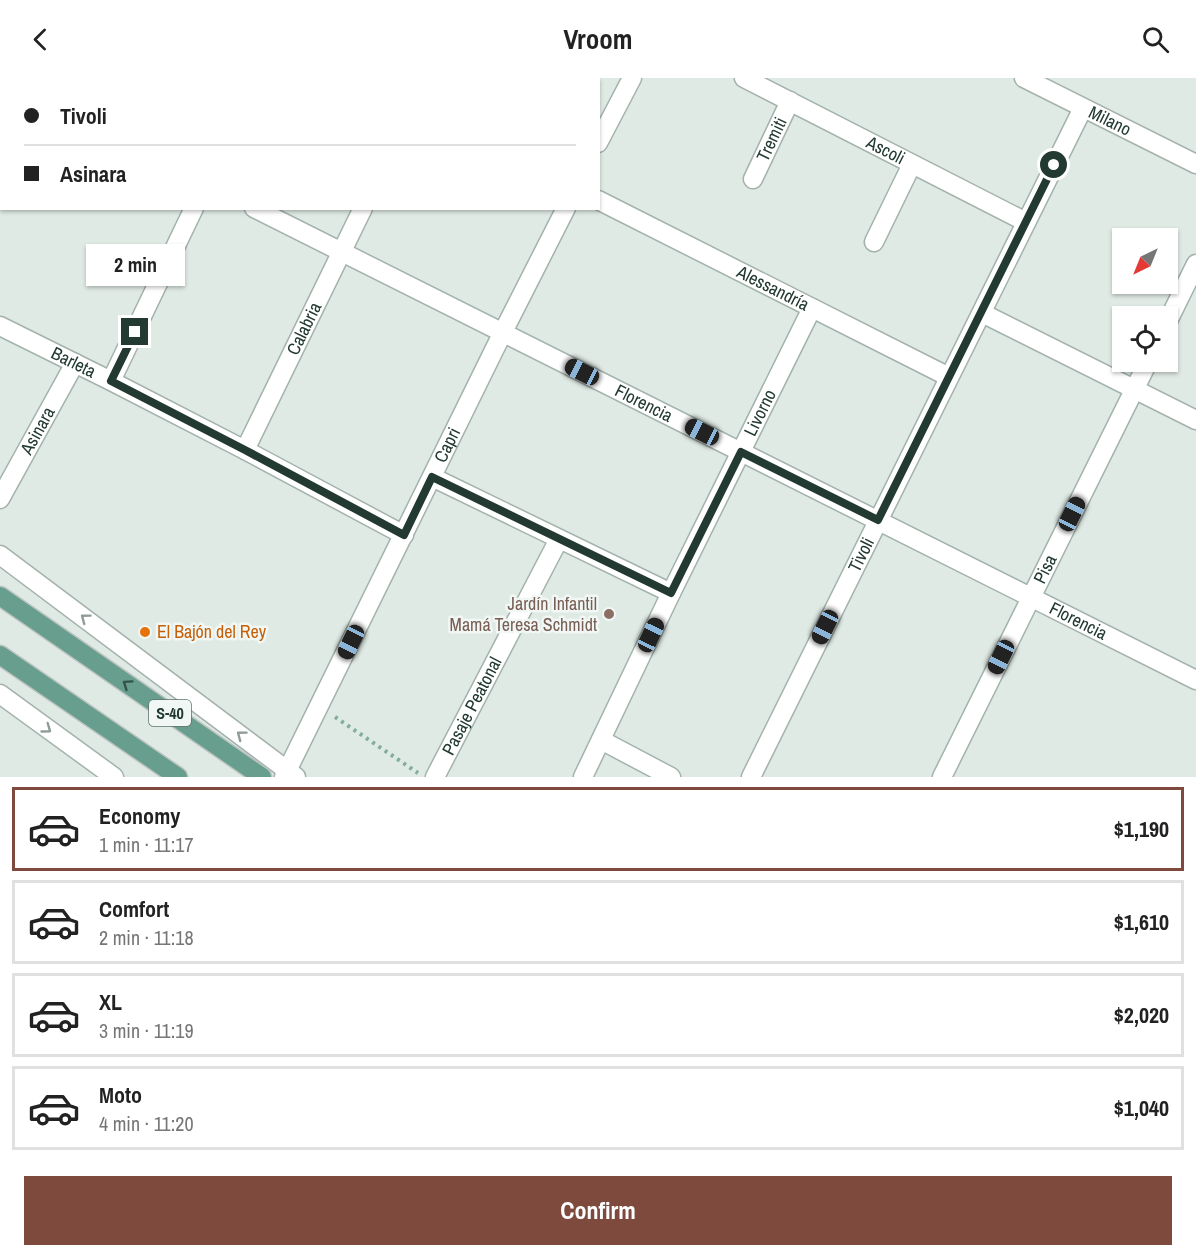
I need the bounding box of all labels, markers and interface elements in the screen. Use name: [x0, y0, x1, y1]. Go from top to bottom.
text: Vroom: [564, 21, 632, 57]
icon: back: [24, 23, 57, 56]
icon: search: [1139, 23, 1172, 56]
street label: Milano: [1085, 99, 1136, 142]
text: Tivoli: [60, 101, 107, 131]
street label: Tremiti: [750, 113, 793, 165]
street label: Ascoli: [861, 129, 909, 170]
route start: [1040, 151, 1067, 178]
text: Asinara: [60, 159, 126, 189]
north arrow: [1112, 228, 1178, 294]
map controls: [1112, 228, 1178, 372]
callout: 2 min: [86, 245, 184, 287]
text: 2 min: [114, 251, 157, 278]
street label: Alessandría: [732, 259, 814, 317]
street label: Calabria: [280, 298, 327, 359]
button: locate: [1112, 306, 1178, 372]
route end: [121, 318, 148, 345]
street label: Barleta: [47, 340, 100, 384]
car: [562, 356, 602, 388]
street label: Florencia: [611, 378, 677, 428]
street label: Livorno: [738, 385, 782, 440]
street label: Asinara: [14, 402, 60, 460]
car: [682, 416, 722, 448]
street label: Capri: [428, 423, 466, 467]
car: [1056, 494, 1088, 534]
street label: Tivoli: [842, 533, 880, 576]
street label: Pisa: [1027, 550, 1062, 588]
place label: Jardín Infantil Mamá Teresa Schmidt: [450, 591, 597, 637]
street label: Florencia: [1045, 596, 1112, 646]
marker: Jardín Infantil Mamá Teresa Schmidt: [602, 607, 616, 621]
car: [809, 607, 841, 647]
one-way arrow: [81, 615, 92, 626]
car: [635, 615, 667, 655]
place label: El Bajón del Rey: [157, 619, 267, 644]
car: [335, 622, 367, 662]
marker: El Bajón del Rey: [138, 625, 152, 639]
car: [985, 637, 1017, 677]
street label: Pasaje Peatonal: [436, 652, 507, 759]
one-way arrow: [123, 680, 134, 691]
road number: S-40: [149, 700, 191, 726]
one-way arrow: [41, 721, 52, 732]
one-way arrow: [237, 732, 248, 743]
text: Economy: [99, 801, 180, 831]
icon: car: [27, 802, 81, 856]
text: $1,190: [1114, 814, 1169, 844]
text: 1 min · 11:17: [99, 831, 194, 858]
text: Comfort: [99, 894, 169, 924]
icon: car: [27, 895, 81, 949]
text: $1,610: [1114, 907, 1169, 937]
text: 2 min · 11:18: [99, 924, 194, 951]
text: XL: [99, 987, 122, 1017]
icon: car: [27, 988, 81, 1042]
text: $2,020: [1114, 1000, 1169, 1030]
text: 3 min · 11:19: [99, 1017, 194, 1044]
text: Moto: [99, 1080, 142, 1110]
icon: car: [27, 1081, 81, 1135]
text: $1,040: [1114, 1093, 1169, 1123]
text: 4 min · 11:20: [99, 1110, 194, 1137]
button: Confirm: [24, 1176, 1172, 1245]

